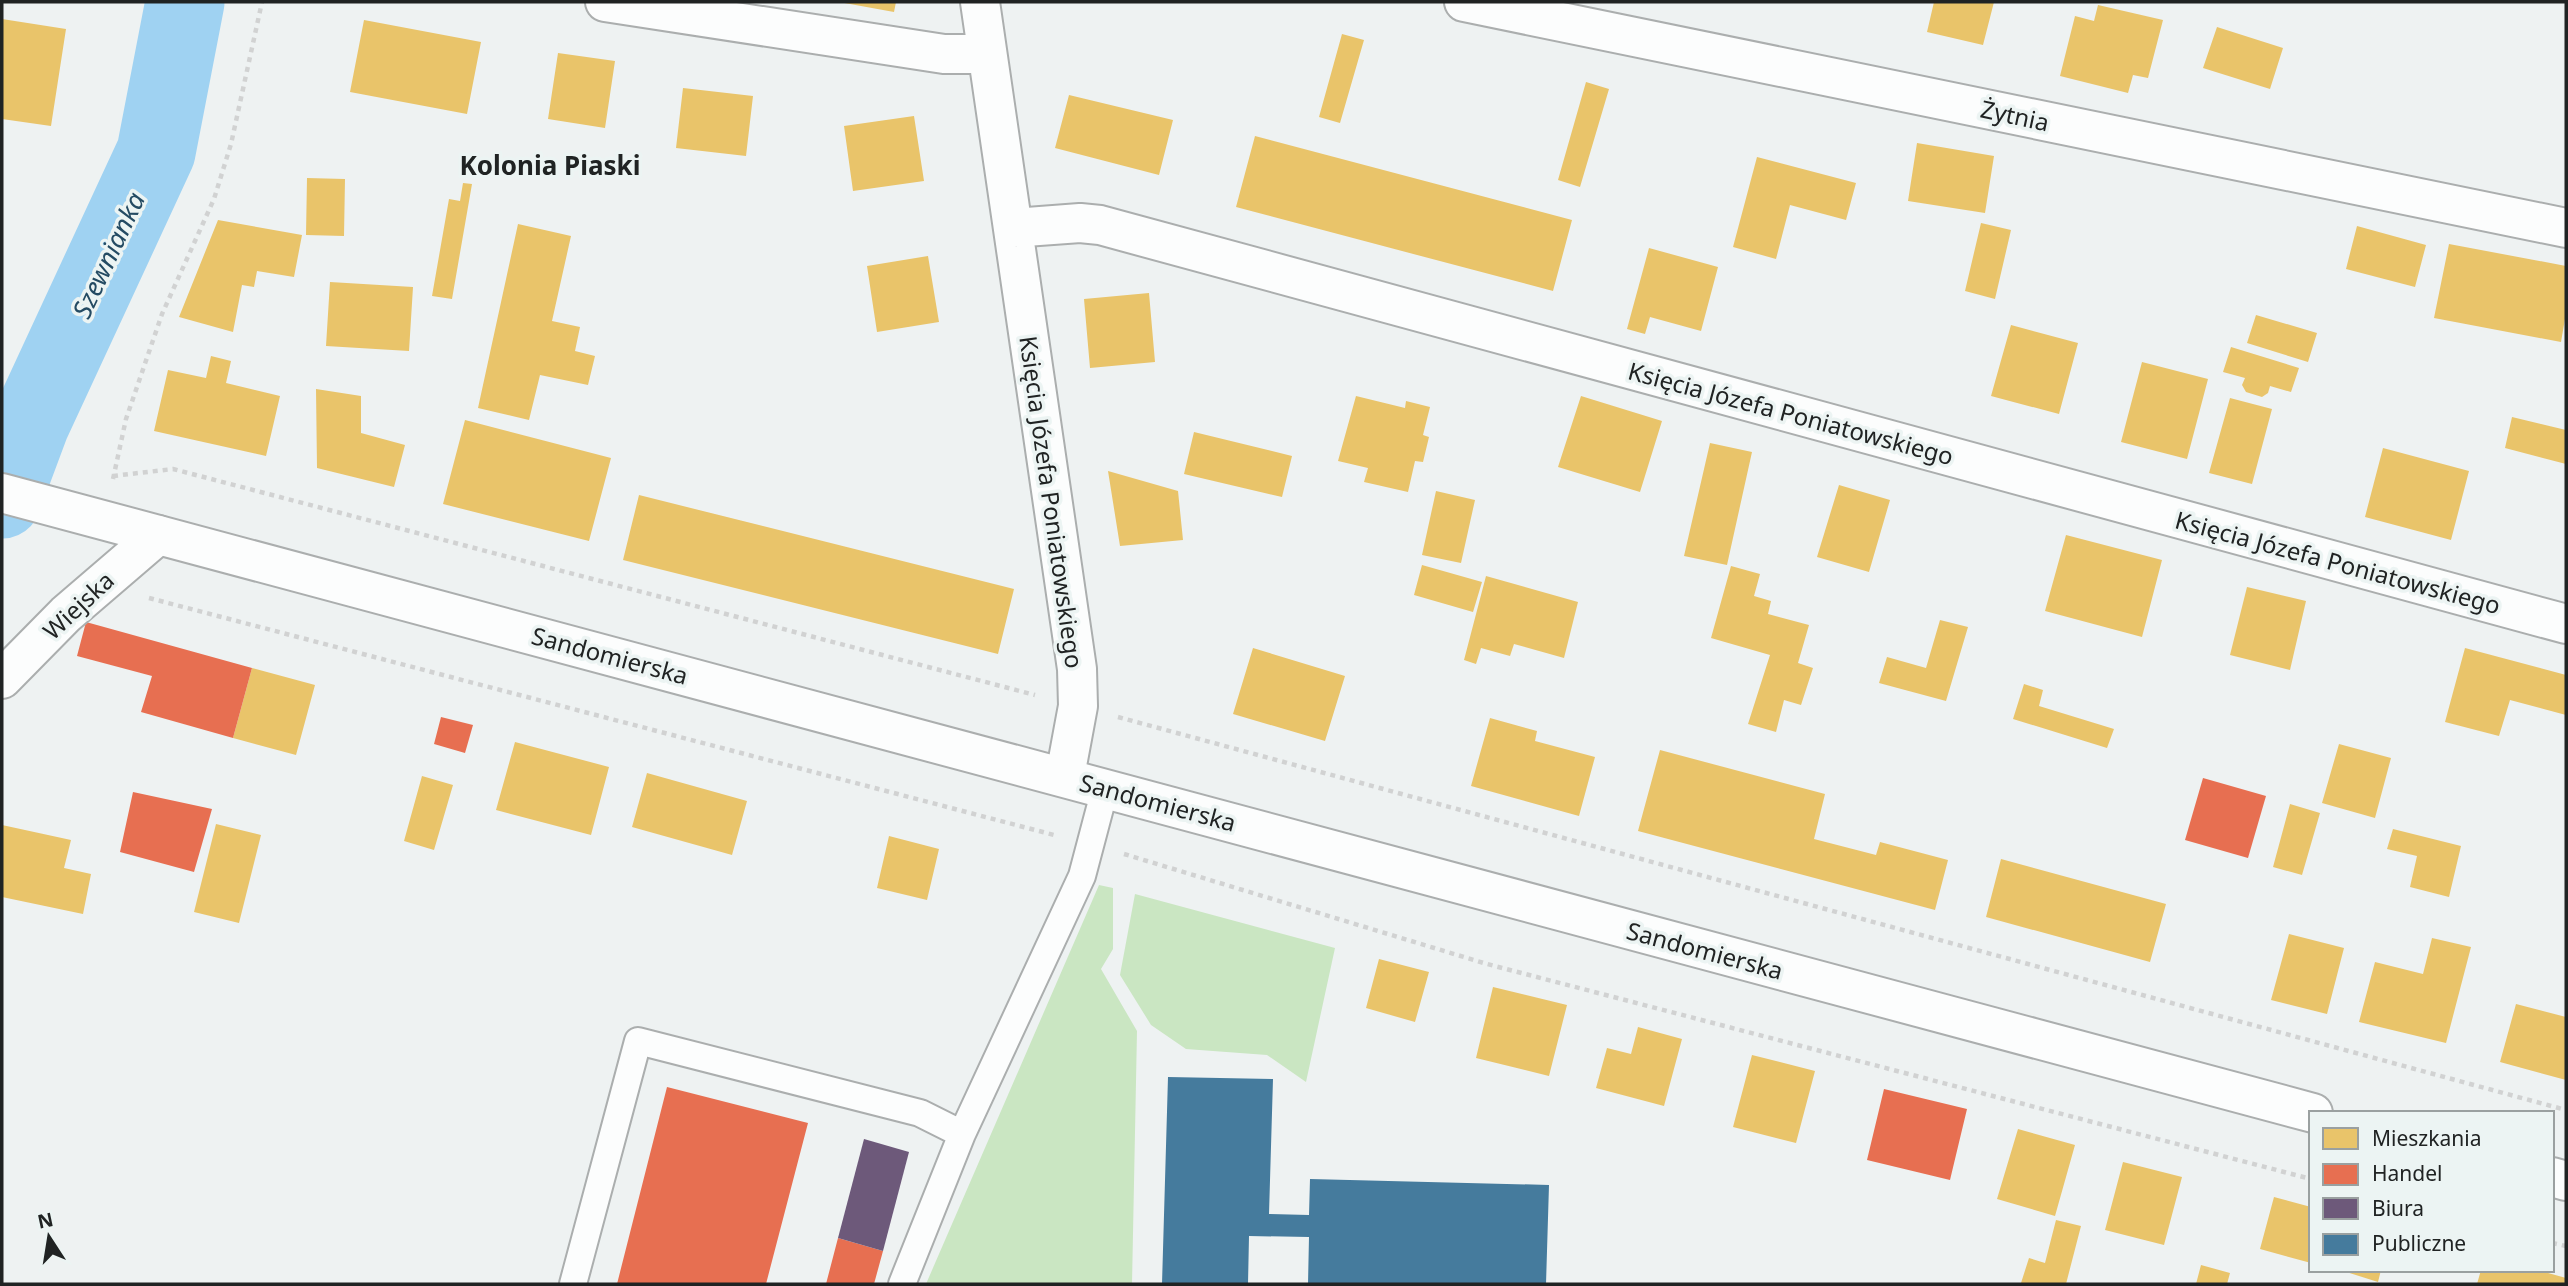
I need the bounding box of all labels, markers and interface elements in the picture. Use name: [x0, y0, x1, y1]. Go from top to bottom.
street label: Żytnia: [1978, 92, 2052, 138]
district label: Kolonia Piaski: [460, 147, 640, 183]
water label: Szewnianka: [63, 186, 153, 324]
street label: Księcia Józefa Poniatowskiego: [1012, 334, 1092, 670]
street label: Księcia Józefa Poniatowskiego: [1625, 354, 1957, 472]
street label: Księcia Józefa Poniatowskiego: [2172, 503, 2504, 621]
street label: Wiejska: [35, 564, 121, 646]
street label: Sandomierska: [528, 618, 692, 692]
street label: Sandomierska: [1076, 765, 1240, 839]
street label: Sandomierska: [1623, 913, 1787, 987]
legend: [2309, 1111, 2554, 1272]
text: Mieszkania: [2372, 1124, 2481, 1152]
text: Handel: [2372, 1159, 2443, 1187]
text: Biura: [2372, 1194, 2424, 1222]
north arrow: [14, 1202, 84, 1272]
text: N: [35, 1206, 56, 1235]
text: Publiczne: [2372, 1229, 2466, 1257]

